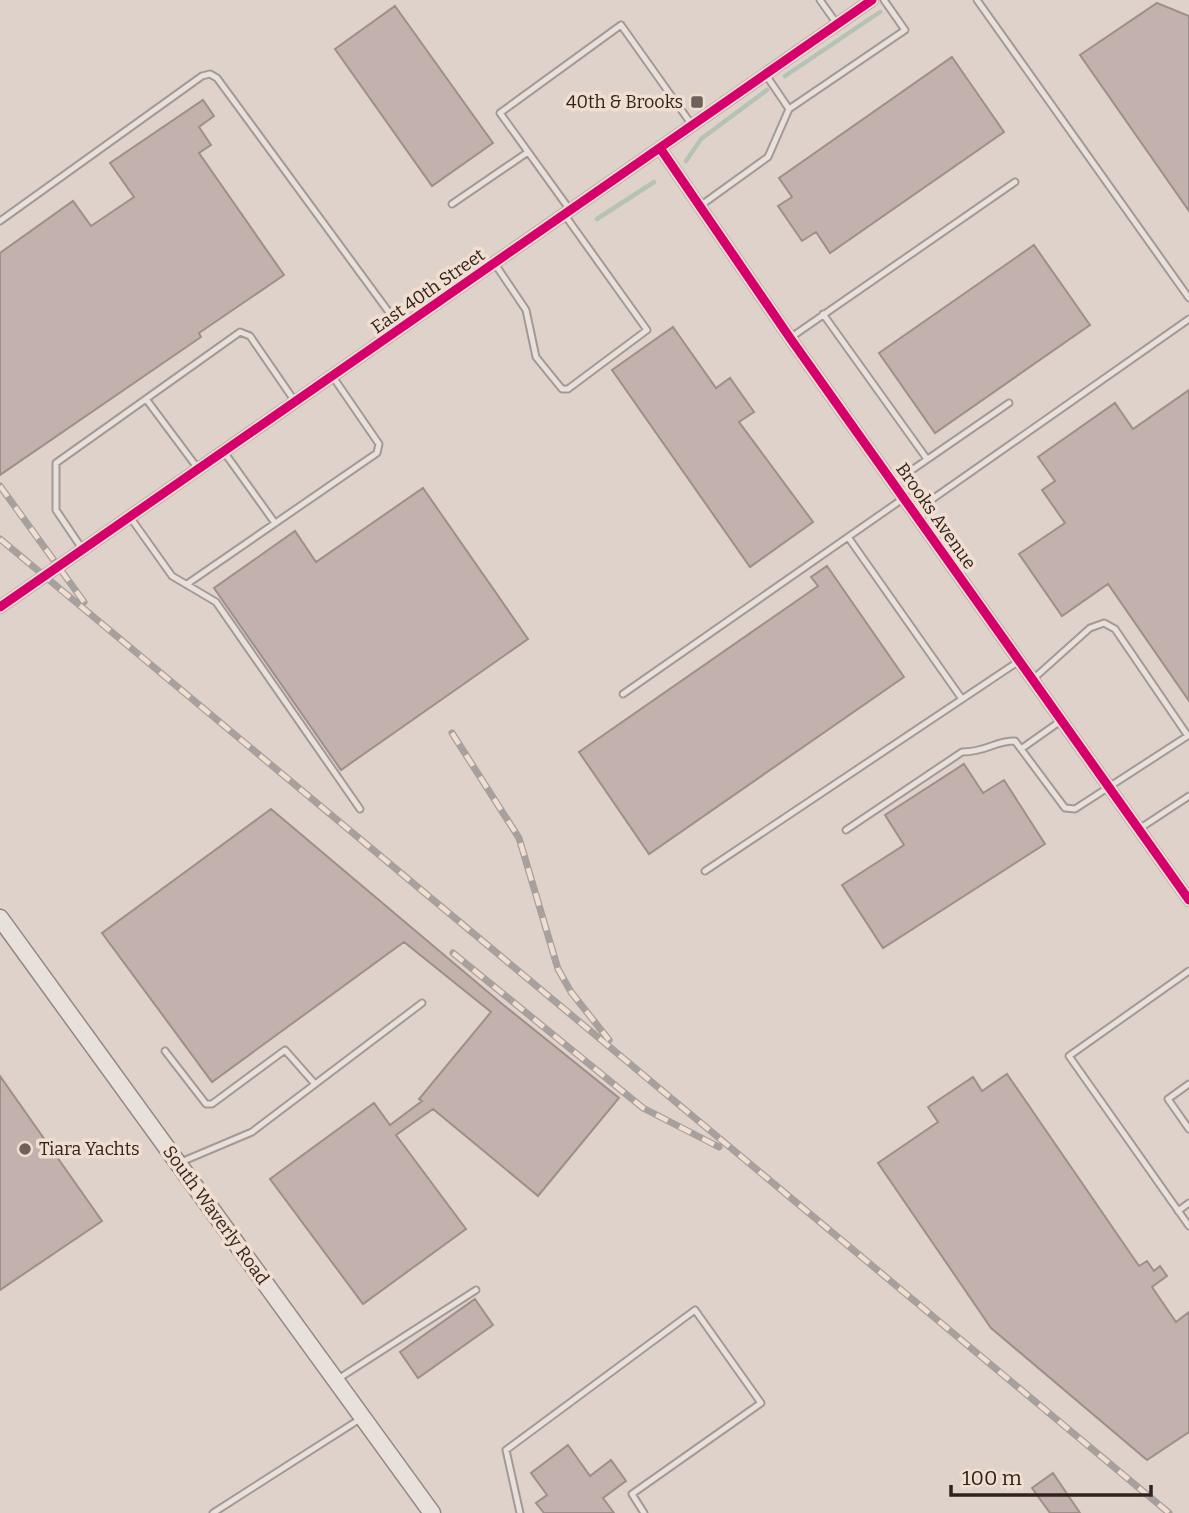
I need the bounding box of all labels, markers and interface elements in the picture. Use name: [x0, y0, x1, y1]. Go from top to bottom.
place label: 40th & Brooks: [566, 91, 683, 113]
marker: 40th & Brooks: [689, 94, 705, 110]
street label: East 40th Street: [367, 243, 489, 338]
street label: Brooks Avenue: [891, 459, 981, 573]
place label: Tiara Yachts: [39, 1138, 140, 1160]
marker: Tiara Yachts: [17, 1141, 33, 1157]
street label: South Waverly Road: [158, 1141, 274, 1289]
scale bar: [951, 1454, 1150, 1498]
text: 100 m: [962, 1465, 1022, 1491]

